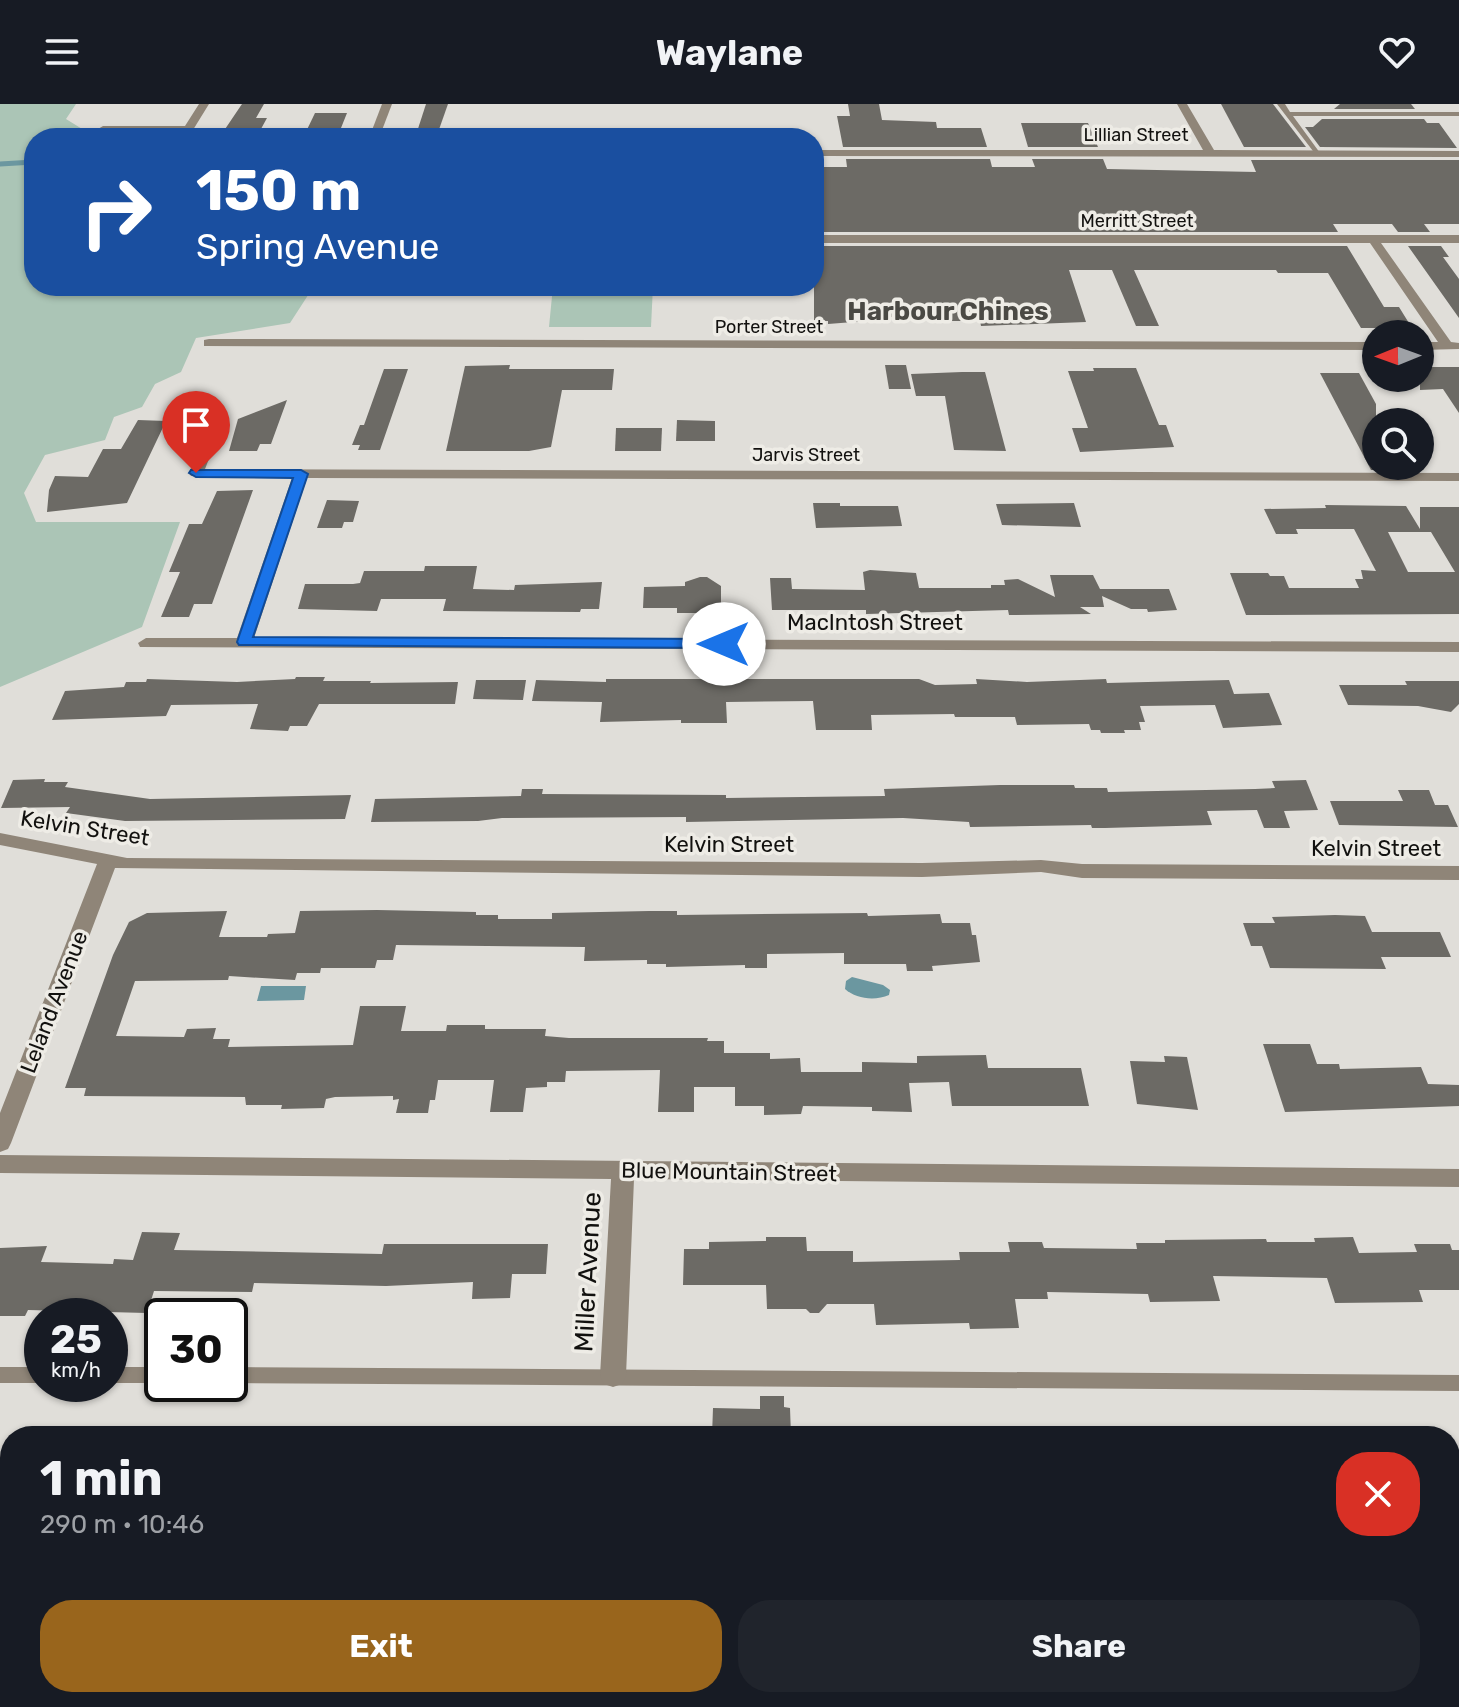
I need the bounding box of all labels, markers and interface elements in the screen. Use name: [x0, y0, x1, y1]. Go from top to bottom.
icon: menu: [40, 30, 84, 74]
icon: heart: [1375, 30, 1419, 74]
text: Waylane: [656, 31, 803, 74]
street label: Lillian Street: [1084, 124, 1188, 146]
text: 150 m: [196, 158, 361, 224]
icon: right: [64, 160, 168, 264]
street label: Merritt Street: [1081, 210, 1193, 232]
text: Spring Avenue: [196, 225, 440, 268]
district label: Harbour Chines: [847, 296, 1049, 327]
street label: Porter Street: [715, 316, 823, 338]
north arrow: [1362, 320, 1434, 392]
map controls: [1362, 320, 1434, 480]
pin: [162, 391, 230, 473]
icon: arrive: [174, 403, 218, 447]
button: search: [1362, 408, 1434, 480]
street label: Jarvis Street: [752, 444, 860, 466]
position arrow: [682, 602, 766, 686]
street label: MacIntosh Street: [787, 609, 963, 636]
street label: Kelvin Street: [19, 804, 152, 852]
street label: Kelvin Street: [664, 831, 794, 858]
street label: Kelvin Street: [1311, 835, 1441, 862]
street label: Leland Avenue: [14, 927, 94, 1077]
street label: Blue Mountain Street: [621, 1157, 838, 1187]
street label: Miller Avenue: [568, 1191, 608, 1353]
speed limit sign: 30: [144, 1298, 248, 1402]
text: 25: [50, 1316, 102, 1363]
text: km/h: [51, 1358, 101, 1382]
text: 1 min: [40, 1450, 163, 1507]
button: close: [1336, 1452, 1420, 1536]
text: 290 m · 10:46: [40, 1509, 204, 1540]
button: Exit: [40, 1600, 722, 1692]
button: Share: [738, 1600, 1420, 1692]

